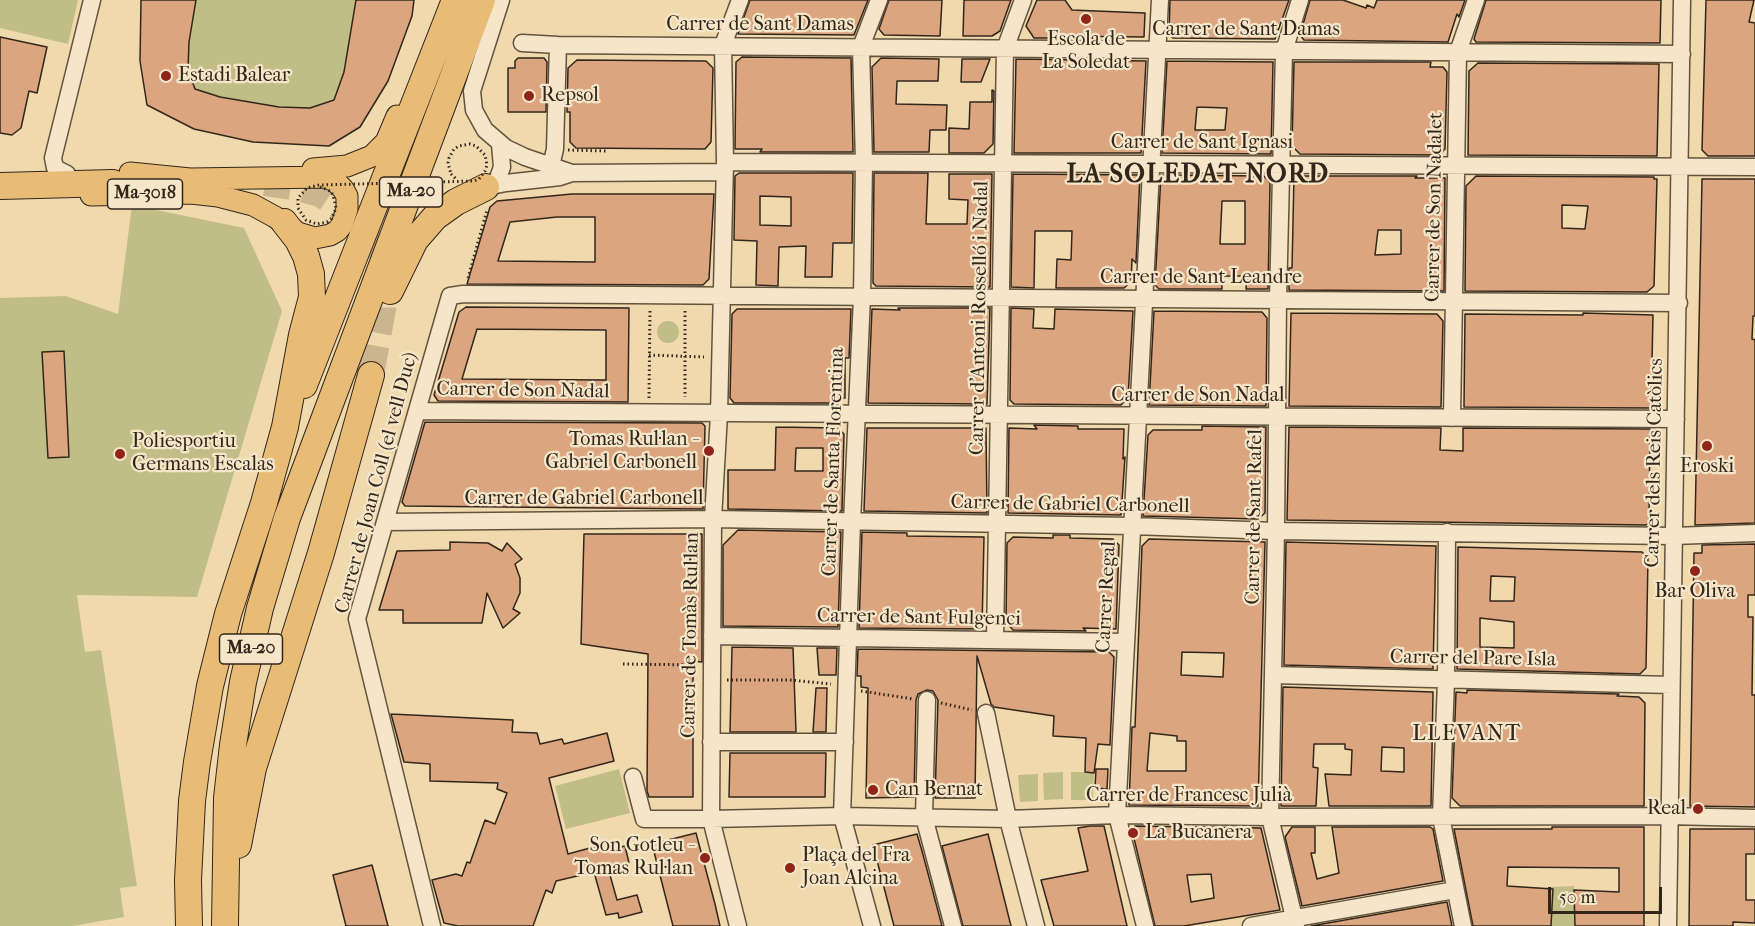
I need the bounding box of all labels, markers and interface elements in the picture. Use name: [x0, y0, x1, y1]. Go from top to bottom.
marker: Escola de La Soledat: [1079, 12, 1093, 26]
street label: Carrer de Sant Damas: [666, 13, 854, 37]
street label: Carrer de Sant Damas: [1152, 18, 1340, 42]
place label: Escola de La Soledat: [1042, 28, 1130, 75]
place label: Estadi Balear: [178, 64, 290, 88]
marker: Estadi Balear: [159, 69, 173, 83]
place label: Repsol: [541, 84, 599, 108]
marker: Repsol: [522, 89, 536, 103]
street label: Carrer de Son Nadalet: [1421, 112, 1449, 302]
street label: Carrer de Sant Ignasi: [1111, 131, 1293, 155]
district label: LA SOLEDAT NORD: [1066, 160, 1330, 192]
road number: Ma-20: [380, 177, 442, 207]
road number: Ma-3018: [108, 179, 182, 209]
street label: Carrer d'Antoni Rosselló i Nadal: [966, 181, 994, 455]
street label: Carrer de Sant Leandre: [1100, 266, 1302, 290]
street label: Carrer de Santa Florentina: [818, 347, 850, 577]
street label: Carrer de Joan Coll (el vell Duc): [331, 350, 423, 616]
street label: Carrer dels Reis Catòlics: [1641, 358, 1669, 568]
street label: Carrer de Son Nadal: [436, 377, 610, 405]
street label: Carrer de Son Nadal: [1111, 384, 1285, 408]
place label: Tomas Rul·lan - Gabriel Carbonell: [545, 428, 697, 475]
street label: Carrer de Sant Rafel: [1241, 429, 1269, 605]
place label: Poliesportiu Germans Escalas: [132, 430, 274, 477]
marker: Eroski: [1700, 439, 1714, 453]
marker: Tomas Rul·lan - Gabriel Carbonell: [702, 444, 716, 458]
marker: Poliesportiu Germans Escalas: [113, 447, 127, 461]
place label: Eroski: [1680, 455, 1734, 479]
street label: Carrer de Gabriel Carbonell: [464, 487, 704, 511]
street label: Carrer de Gabriel Carbonell: [950, 491, 1190, 519]
street label: Carrer de Tomàs Rul·lan: [677, 532, 705, 738]
street label: Carrer Regal: [1092, 540, 1122, 654]
marker: Bar Oliva: [1688, 564, 1702, 578]
place label: Bar Oliva: [1654, 580, 1736, 604]
street label: Carrer de Sant Fulgenci: [817, 604, 1021, 632]
road number: Ma-20: [220, 634, 282, 664]
street label: Carrer del Pare Isla: [1390, 646, 1556, 672]
district label: LLEVANT: [1412, 722, 1522, 748]
place label: Can Bernat: [885, 778, 983, 802]
marker: Can Bernat: [866, 783, 880, 797]
street label: Carrer de Francesc Julià: [1086, 784, 1292, 808]
place label: Real: [1647, 797, 1686, 821]
marker: Real: [1691, 802, 1705, 816]
place label: La Bucanera: [1145, 821, 1252, 845]
marker: La Bucanera: [1126, 826, 1140, 840]
place label: Son Gotleu - Tomas Rul·lan: [574, 834, 693, 881]
place label: Plaça del Fra Joan Alcina: [802, 844, 910, 891]
marker: Son Gotleu - Tomas Rul·lan: [698, 851, 712, 865]
marker: Plaça del Fra Joan Alcina: [783, 861, 797, 875]
scale bar: [1551, 875, 1665, 913]
text: 50 m: [1559, 887, 1595, 908]

